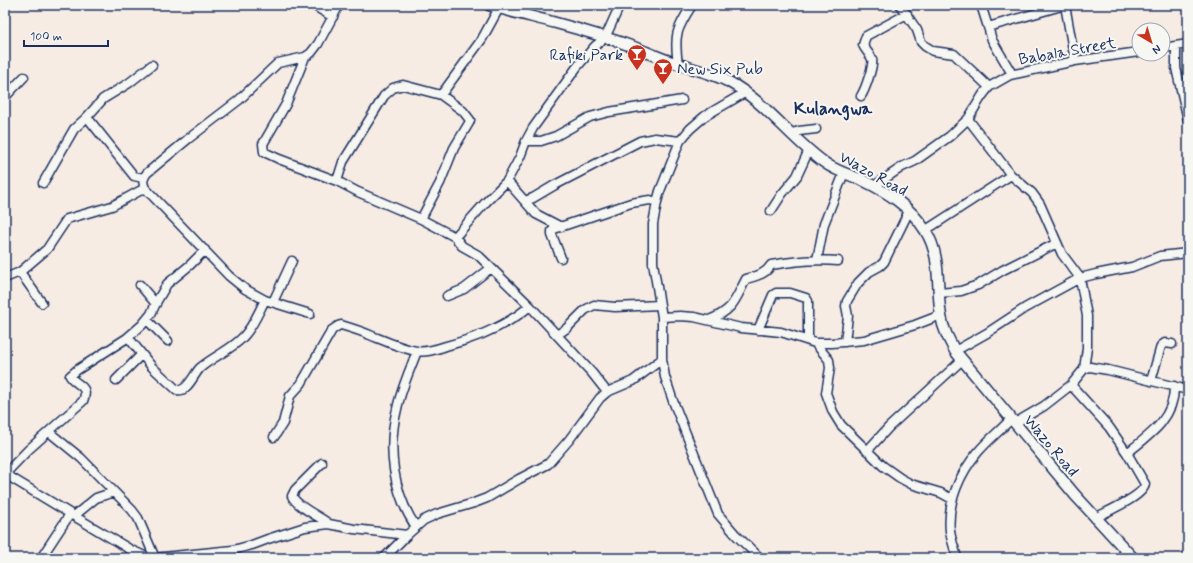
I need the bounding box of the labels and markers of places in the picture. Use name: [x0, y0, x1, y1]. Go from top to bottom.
bar icon: Rafiki Park: [626, 43, 648, 71]
place label: Rafiki Park: [549, 45, 623, 66]
bar icon: New Six Pub: [652, 57, 674, 85]
place label: New Six Pub: [677, 59, 763, 80]

